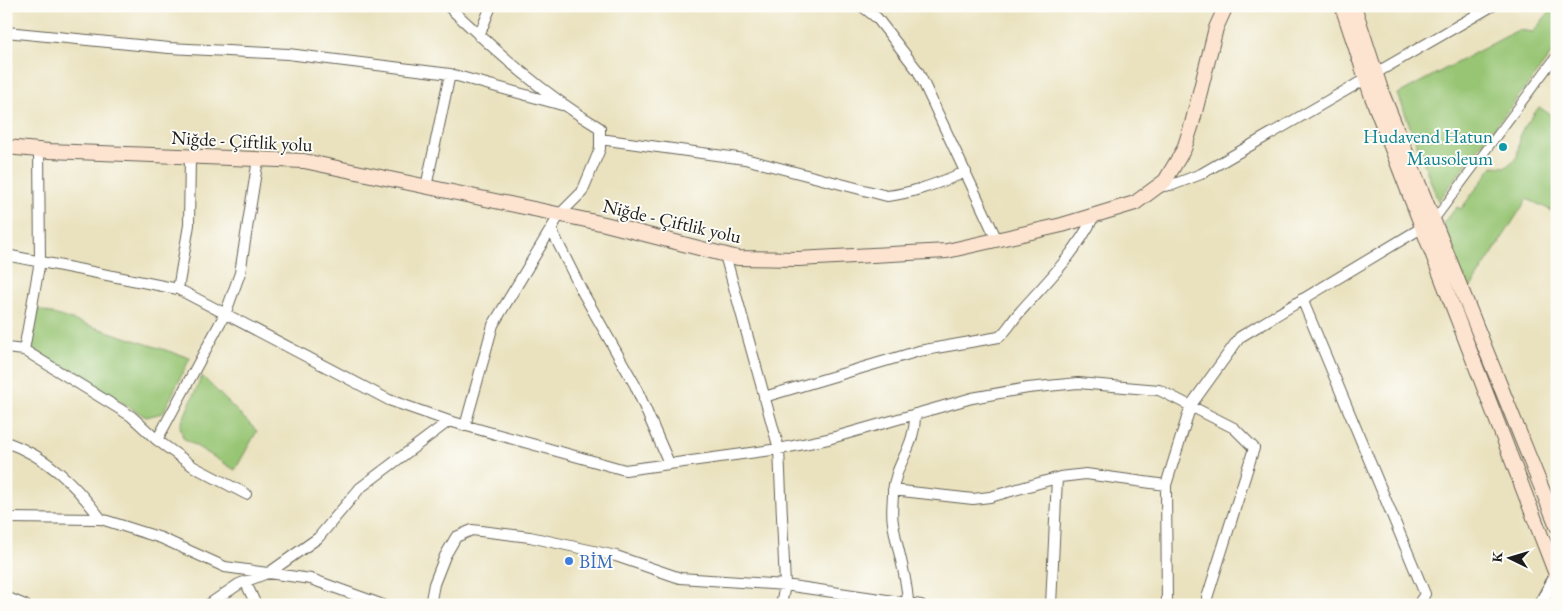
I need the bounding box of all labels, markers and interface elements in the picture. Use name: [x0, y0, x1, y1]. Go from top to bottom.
place label: Hudavend Hatun Mausoleum: [1363, 124, 1493, 171]
street label: Niğde - Çiftlik yolu: [171, 125, 313, 157]
marker: Hudavend Hatun Mausoleum: [1497, 141, 1509, 153]
street label: Niğde - Çiftlik yolu: [600, 193, 744, 249]
north arrow: [1486, 534, 1536, 584]
place label: BİM: [579, 549, 614, 574]
text: K: [1488, 550, 1507, 563]
marker: BİM: [563, 555, 575, 567]

